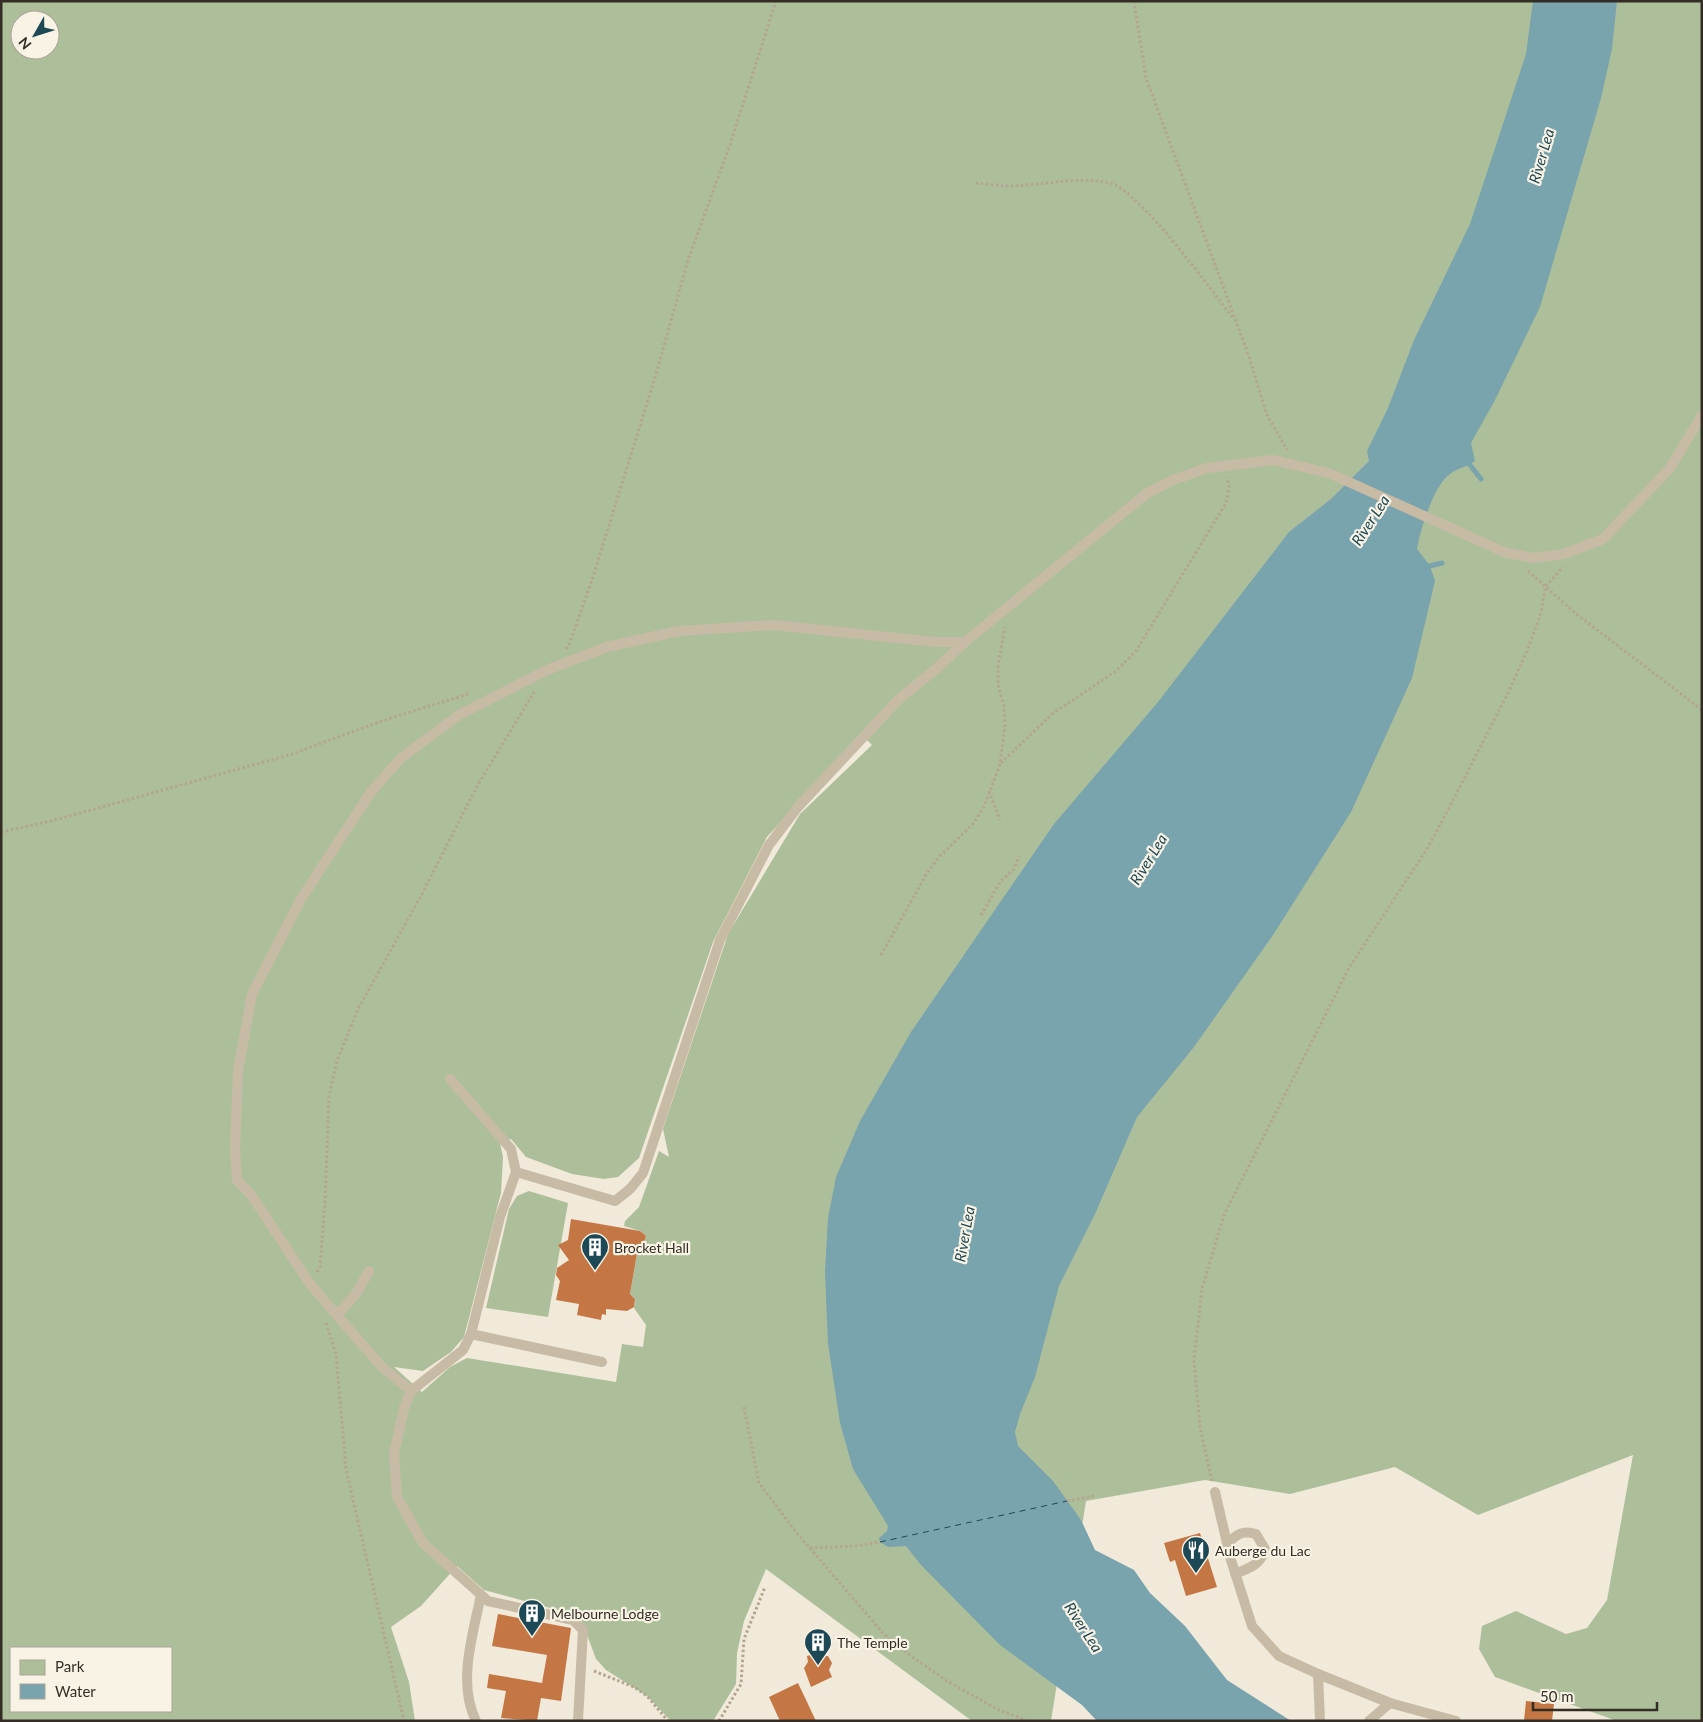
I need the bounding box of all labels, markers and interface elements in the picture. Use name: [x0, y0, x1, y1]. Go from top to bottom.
north arrow: [10, 10, 60, 60]
text: N: [15, 34, 35, 53]
water label: River Lea: [1525, 126, 1557, 185]
water label: River Lea: [1347, 491, 1393, 548]
water label: River Lea: [1126, 830, 1171, 888]
water label: River Lea: [950, 1205, 978, 1263]
building icon: Brocket Hall: [580, 1232, 610, 1271]
place label: Brocket Hall: [614, 1239, 689, 1256]
restaurant icon: Auberge du Lac: [1181, 1535, 1211, 1574]
place label: Auberge du Lac: [1215, 1542, 1311, 1559]
building icon: Melbourne Lodge: [517, 1598, 547, 1637]
water label: River Lea: [1061, 1599, 1107, 1656]
place label: Melbourne Lodge: [551, 1605, 659, 1622]
building icon: The Temple: [803, 1627, 833, 1666]
place label: The Temple: [837, 1634, 908, 1651]
legend: [10, 1647, 172, 1712]
text: Park: [55, 1657, 85, 1675]
scale bar: [1533, 1680, 1657, 1712]
text: Water: [55, 1682, 96, 1700]
text: 50 m: [1540, 1687, 1574, 1705]

